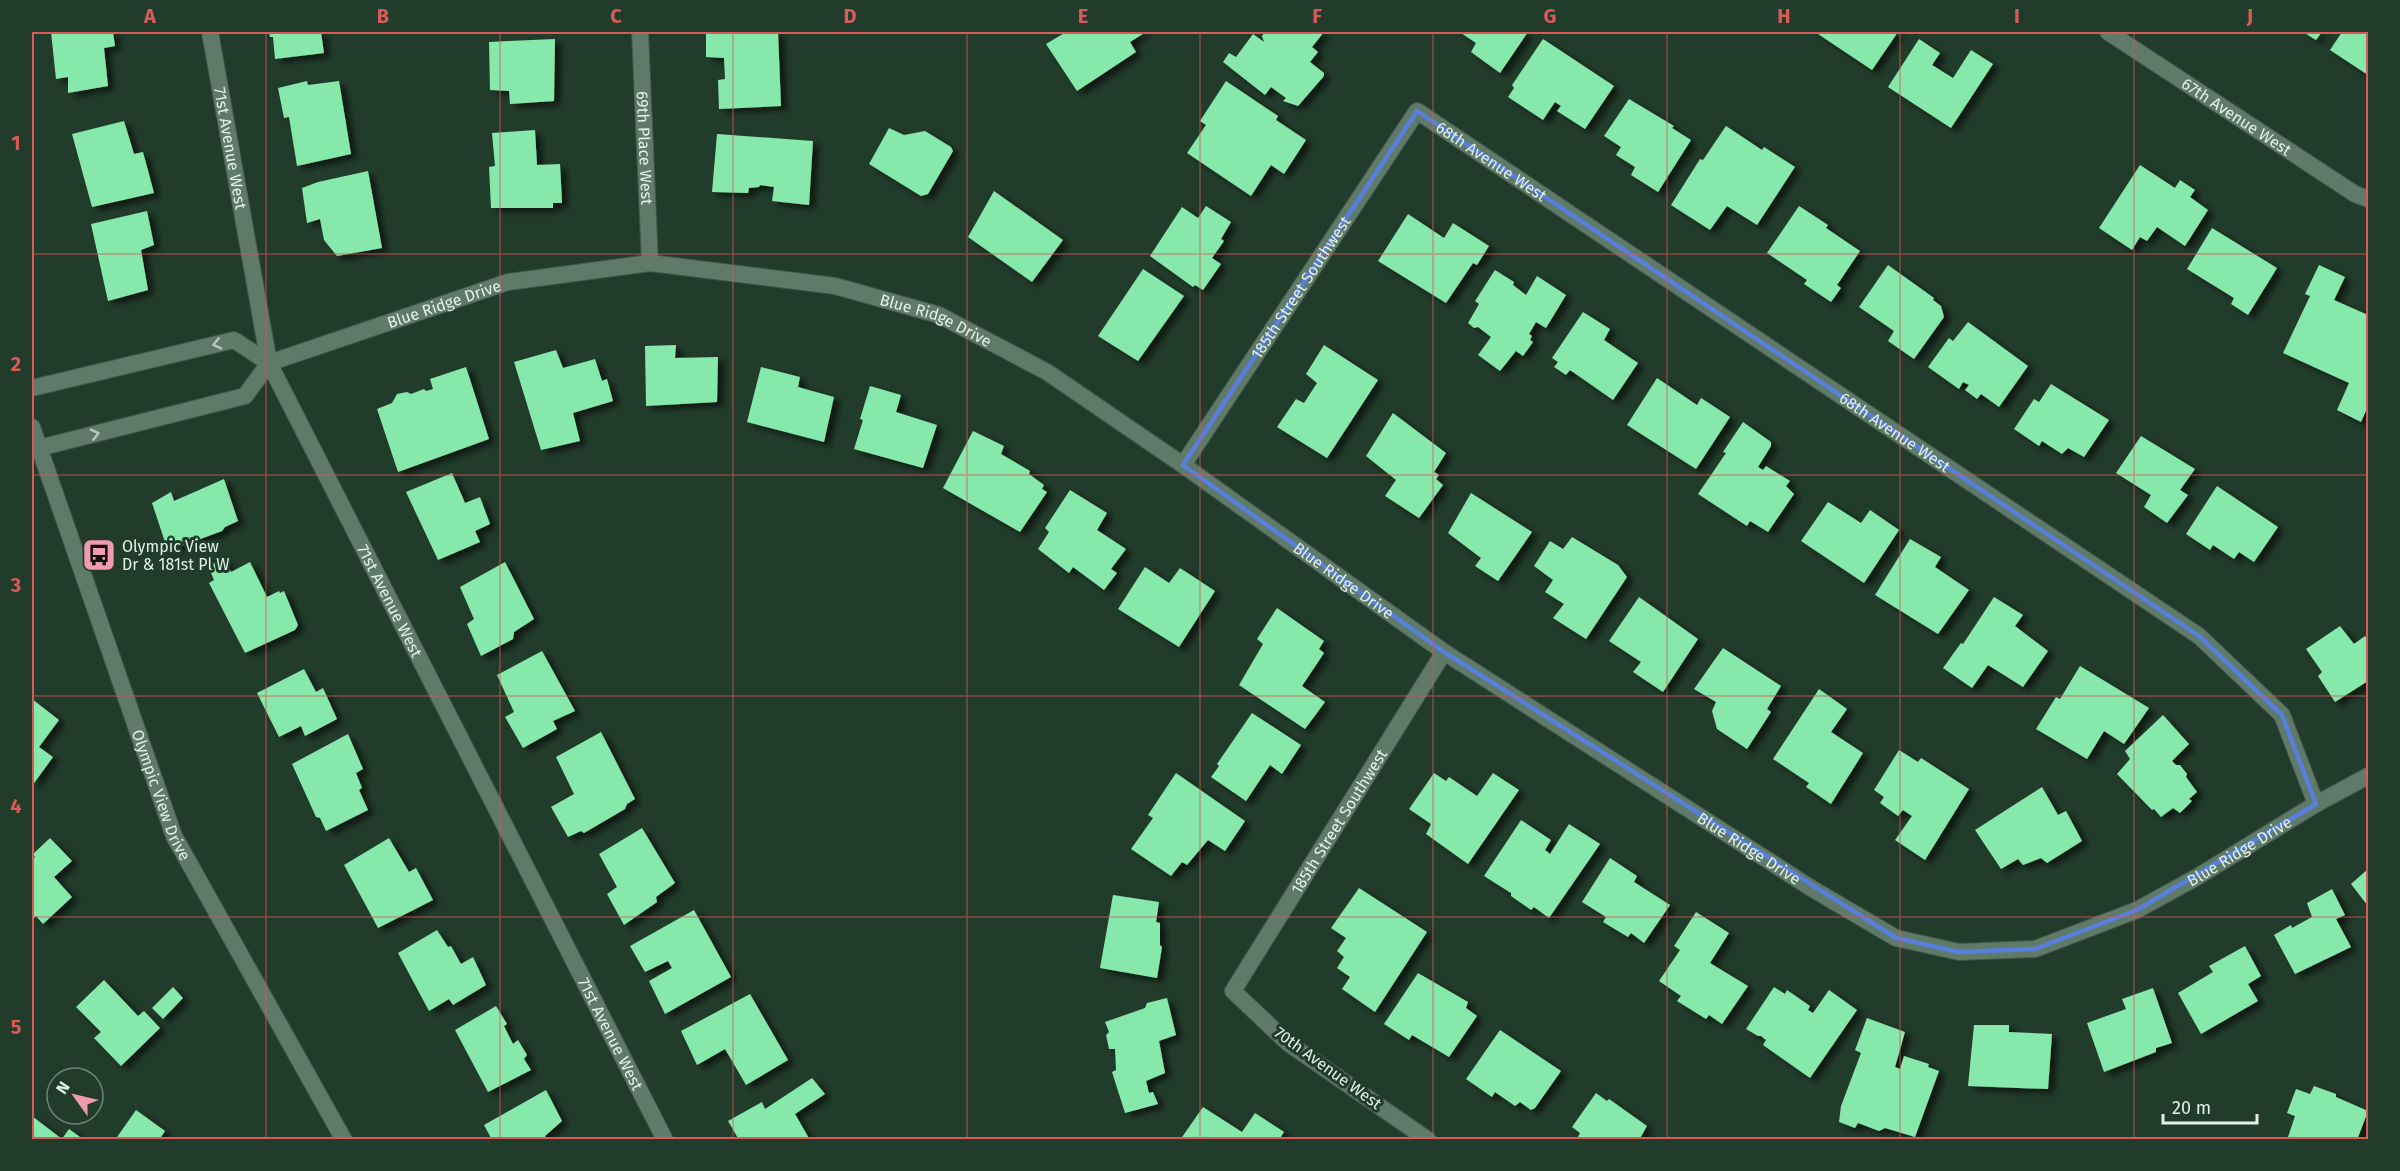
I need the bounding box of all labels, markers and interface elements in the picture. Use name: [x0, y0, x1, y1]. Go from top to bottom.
text: A: [143, 4, 157, 28]
text: B: [377, 4, 389, 28]
text: C: [610, 4, 622, 28]
text: D: [843, 4, 857, 28]
text: E: [1078, 4, 1088, 28]
text: F: [1312, 4, 1322, 28]
text: G: [1544, 4, 1556, 28]
text: H: [1777, 4, 1791, 28]
text: I: [2014, 4, 2020, 28]
text: J: [2246, 4, 2253, 28]
street label: 67th Avenue West: [2178, 74, 2295, 159]
street label: 71st Avenue West: [210, 86, 251, 211]
street label: 69th Place West: [633, 91, 657, 205]
street label: 68th Avenue West: [1432, 117, 1551, 205]
text: 1: [11, 131, 21, 155]
street label: 185th Street Southwest: [1247, 212, 1355, 362]
street label: Blue Ridge Drive: [384, 276, 503, 332]
street label: Blue Ridge Drive: [878, 290, 995, 351]
one-way arrow: [212, 337, 222, 350]
text: 2: [11, 352, 21, 376]
street label: 68th Avenue West: [1836, 388, 1954, 476]
one-way arrow: [90, 429, 100, 442]
bus stop icon: Olympic View Dr & 181st Pl W: [81, 537, 117, 573]
place label: Olympic View Dr & 181st Pl W: [122, 537, 230, 574]
street label: Blue Ridge Drive: [1290, 538, 1398, 623]
street label: 71st Avenue West: [354, 541, 427, 660]
text: 3: [10, 573, 21, 597]
street label: Olympic View Drive: [128, 727, 195, 864]
street label: 185th Street Southwest: [1287, 745, 1391, 897]
text: 4: [10, 794, 22, 818]
street label: Blue Ridge Drive: [1694, 808, 1804, 888]
street label: Blue Ridge Drive: [2184, 812, 2295, 890]
street label: 71st Avenue West: [574, 974, 647, 1093]
text: 5: [11, 1015, 22, 1039]
street label: 70th Avenue West: [1271, 1023, 1385, 1113]
north arrow: [45, 1066, 105, 1126]
text: N: [52, 1078, 74, 1098]
scale bar: [2163, 1087, 2258, 1125]
text: 20 m: [2172, 1097, 2211, 1119]

